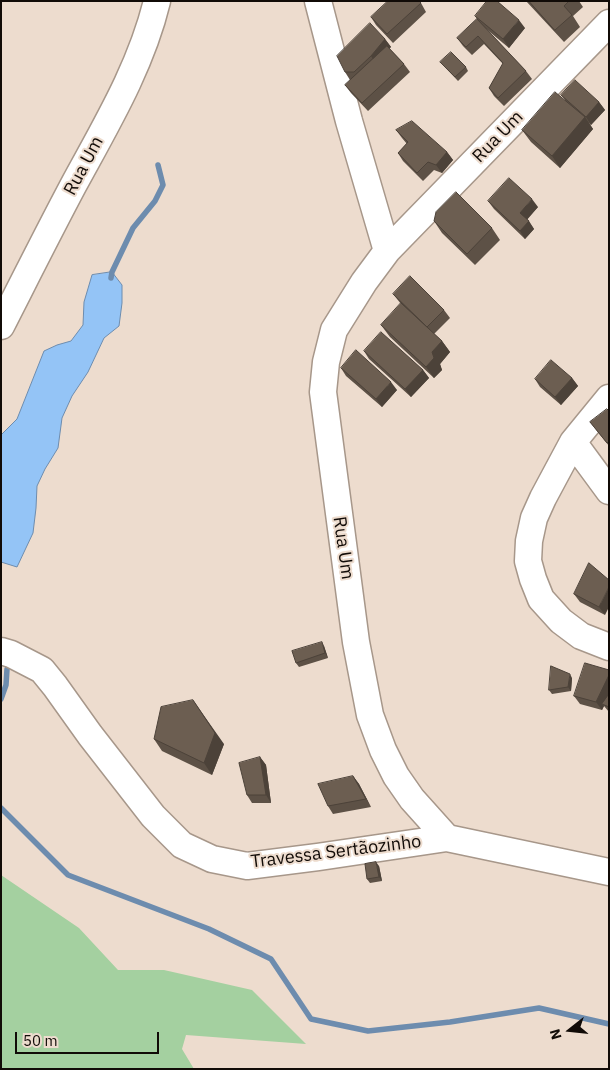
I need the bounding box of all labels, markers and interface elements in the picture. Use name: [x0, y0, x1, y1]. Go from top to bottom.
street label: Rua Um: [468, 107, 528, 167]
street label: Rua Um: [60, 133, 108, 199]
street label: Rua Um: [328, 515, 358, 581]
street label: Travessa Sertãozinho: [249, 831, 423, 873]
north arrow: [545, 1005, 595, 1055]
scale bar: [18, 1022, 161, 1054]
text: N: [546, 1027, 566, 1041]
text: 50 m: [23, 1031, 58, 1050]

